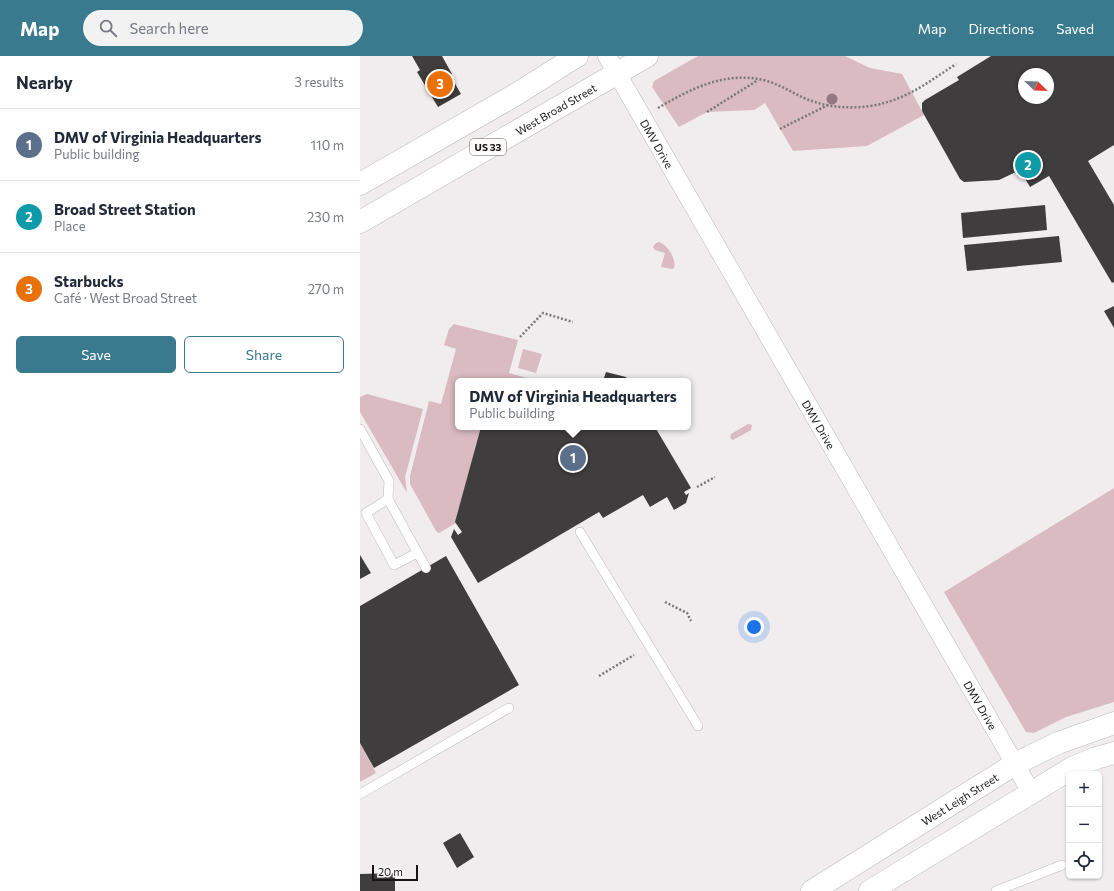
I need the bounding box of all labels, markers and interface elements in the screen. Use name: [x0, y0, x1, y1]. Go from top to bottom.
search box: [83, 10, 363, 46]
text: Map: [20, 17, 59, 40]
icon: search: [97, 17, 119, 39]
text: Search here: [129, 19, 209, 37]
text: Map: [918, 20, 947, 37]
text: Directions: [969, 20, 1034, 37]
text: Saved: [1056, 20, 1094, 37]
north arrow: [1018, 68, 1054, 104]
pin: 3: [427, 69, 453, 99]
text: Nearby: [16, 72, 73, 93]
text: 3 results: [295, 74, 344, 90]
street label: West Broad Street: [513, 80, 599, 137]
street label: DMV Drive: [638, 117, 677, 170]
text: DMV of Virginia Headquarters: [54, 128, 261, 146]
text: 1: [26, 137, 32, 153]
text: 110 m: [311, 137, 344, 153]
road number: US 33: [470, 139, 506, 155]
text: Public building: [54, 146, 140, 162]
pin: 2: [1015, 150, 1041, 180]
text: Broad Street Station: [54, 200, 196, 218]
text: 2: [25, 209, 33, 225]
text: 230 m: [307, 209, 344, 225]
text: Place: [54, 218, 86, 234]
text: Starbucks: [54, 272, 124, 290]
text: 3: [25, 281, 33, 297]
text: 270 m: [308, 281, 344, 297]
text: Café · West Broad Street: [54, 290, 197, 306]
button: Save: [16, 336, 176, 373]
button: Share: [184, 336, 344, 373]
popup: [455, 378, 691, 430]
text: DMV of Virginia Headquarters: [469, 387, 677, 405]
street label: DMV Drive: [800, 398, 838, 451]
text: Public building: [469, 405, 555, 421]
pin: 1: [560, 443, 586, 473]
your location: [744, 617, 764, 637]
street label: DMV Drive: [962, 678, 1000, 732]
street label: West Leigh Street: [919, 770, 1001, 828]
map controls: [1066, 771, 1102, 879]
button: +: [1066, 771, 1102, 807]
button: −: [1066, 807, 1102, 843]
button: locate: [1066, 843, 1102, 879]
scale bar: [372, 863, 418, 882]
text: 20 m: [378, 865, 403, 878]

